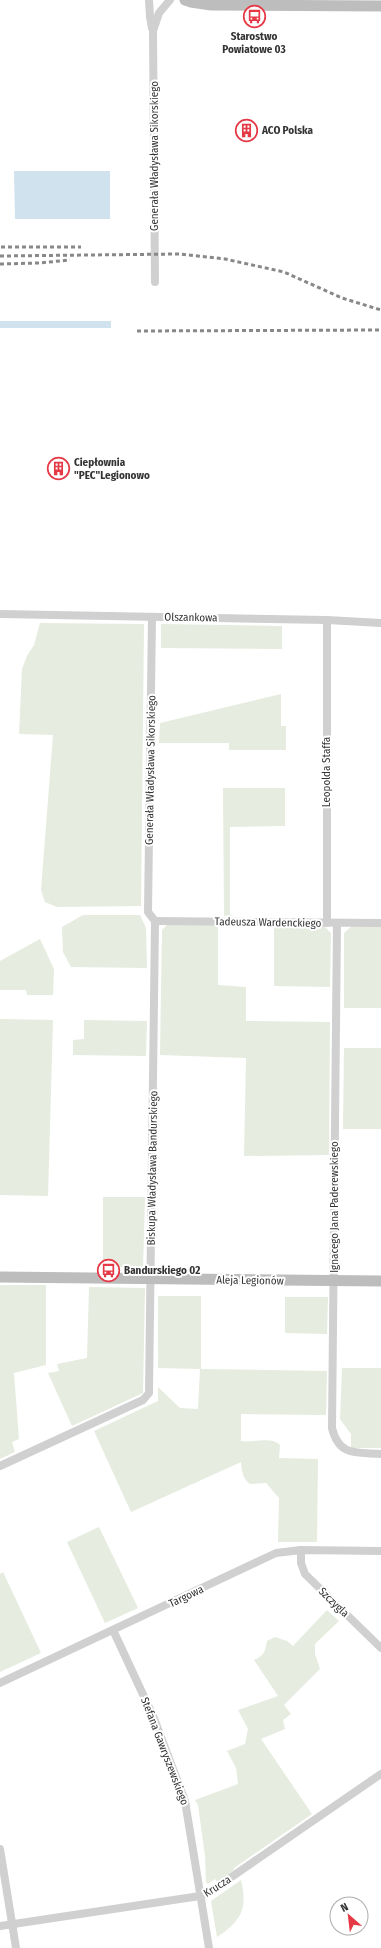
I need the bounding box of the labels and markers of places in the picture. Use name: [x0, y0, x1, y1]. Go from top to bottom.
bus stop icon: Starostwo Powiatowe 03: [241, 3, 267, 29]
place label: Starostwo Powiatowe 03: [222, 30, 286, 56]
building icon: ACO Polska: [234, 117, 260, 143]
place label: ACO Polska: [261, 124, 313, 137]
building icon: Ciepłownia "PEC"Legionowo: [46, 455, 72, 481]
place label: Ciepłownia "PEC"Legionowo: [74, 456, 150, 482]
bus stop icon: Bandurskiego 02: [96, 1257, 122, 1283]
place label: Bandurskiego 02: [124, 1264, 200, 1277]

